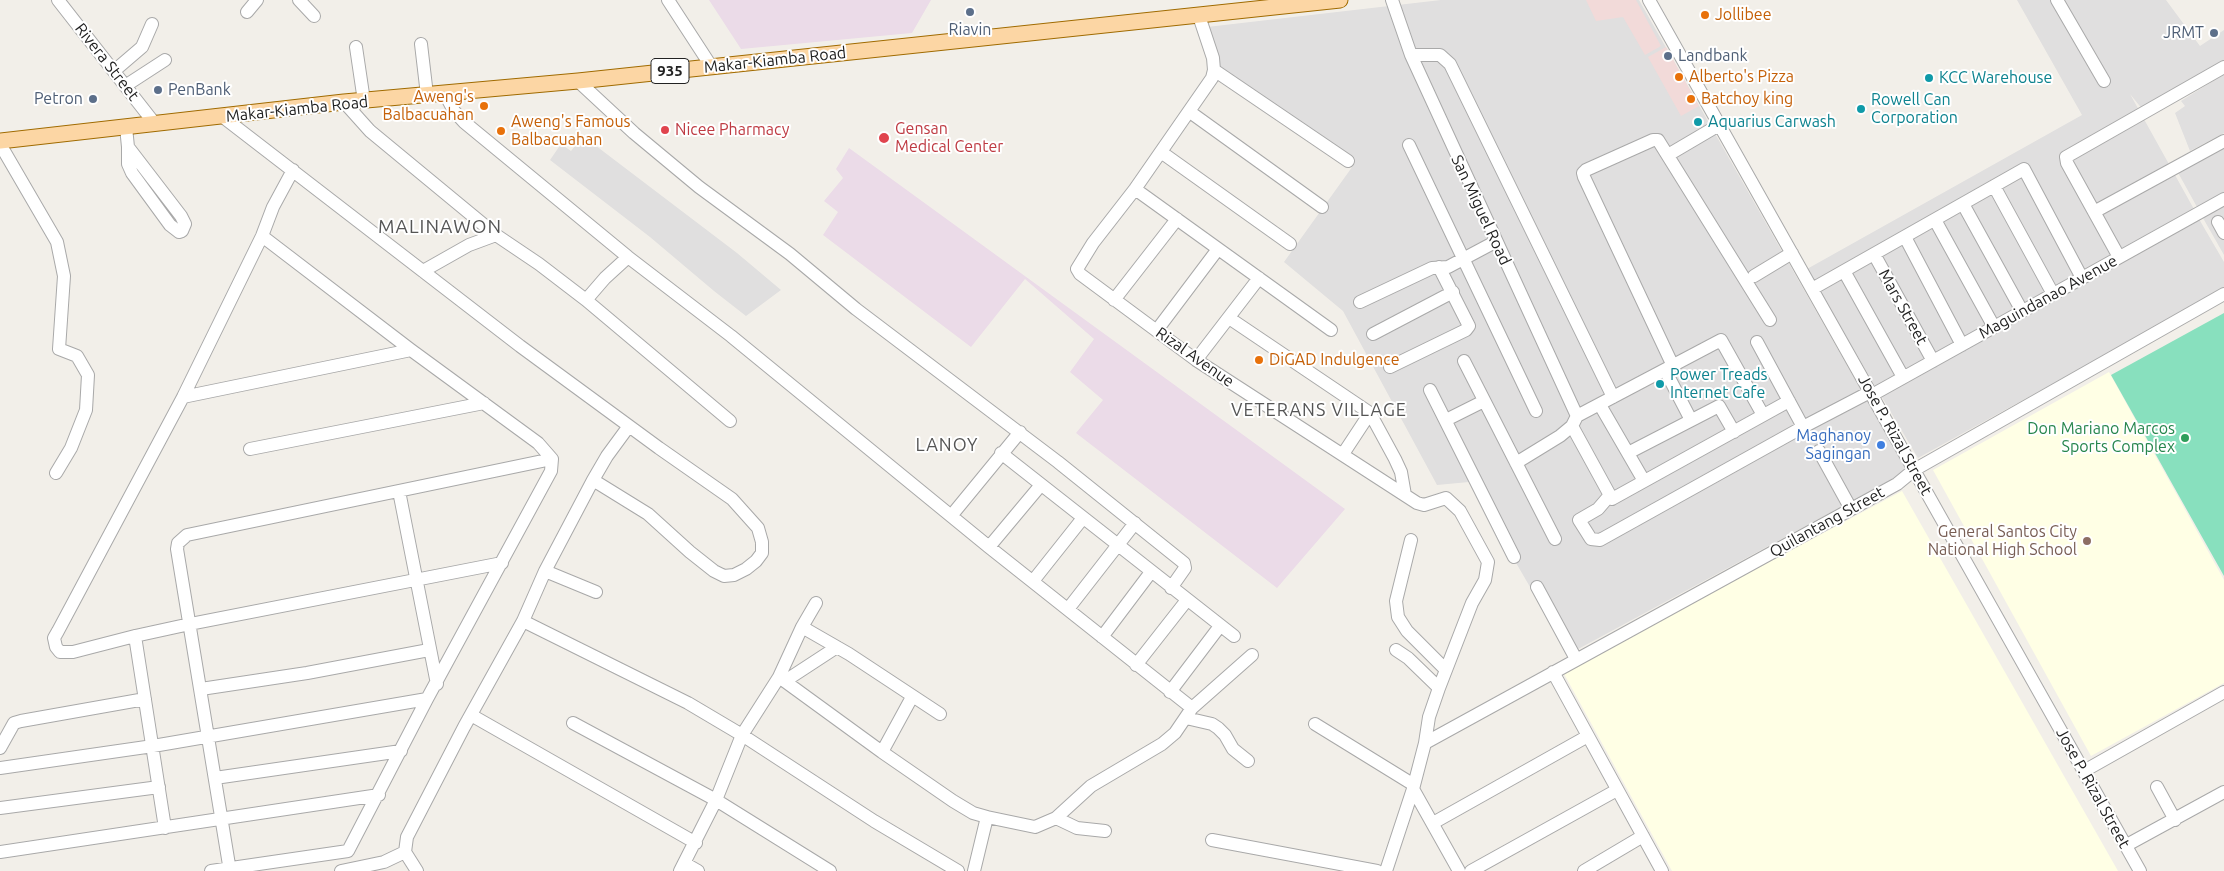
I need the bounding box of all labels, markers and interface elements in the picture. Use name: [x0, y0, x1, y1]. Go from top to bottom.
place label: Jollibee: [1715, 5, 1772, 25]
marker: Riavin: [964, 6, 976, 18]
marker: Jollibee: [1699, 9, 1711, 21]
street label: Rivera Street: [71, 19, 143, 105]
place label: Riavin: [949, 20, 991, 40]
place label: JRMT: [2163, 23, 2204, 43]
marker: JRMT: [2208, 27, 2220, 39]
street label: Makar-Kiamba Road: [703, 43, 847, 77]
place label: Landbank: [1678, 46, 1748, 66]
marker: Landbank: [1662, 50, 1674, 62]
road number: 935: [651, 58, 689, 84]
place label: Alberto's Pizza: [1689, 67, 1794, 87]
place label: KCC Warehouse: [1939, 68, 2052, 88]
marker: Alberto's Pizza: [1673, 71, 1685, 83]
marker: KCC Warehouse: [1923, 72, 1935, 84]
place label: PenBank: [168, 80, 231, 100]
marker: PenBank: [152, 84, 164, 96]
place label: Aweng's Balbacuahan: [383, 87, 474, 125]
place label: Petron: [34, 89, 83, 109]
place label: Batchoy king: [1701, 89, 1793, 109]
place label: Rowell Can Corporation: [1871, 90, 1958, 128]
street label: Makar-Kiamba Road: [225, 92, 369, 126]
marker: Petron: [87, 93, 99, 105]
marker: Batchoy king: [1685, 93, 1697, 105]
marker: Aweng's Balbacuahan: [478, 100, 490, 112]
marker: Rowell Can Corporation: [1855, 103, 1867, 115]
place label: Aweng's Famous Balbacuahan: [511, 112, 631, 150]
place label: Aquarius Carwash: [1708, 112, 1836, 132]
marker: Aquarius Carwash: [1692, 116, 1704, 128]
place label: Gensan Medical Center: [895, 119, 1003, 157]
place label: Nicee Pharmacy: [675, 120, 789, 140]
marker: Nicee Pharmacy: [659, 124, 671, 136]
marker: Aweng's Famous Balbacuahan: [495, 125, 507, 137]
marker: Gensan Medical Center: [877, 131, 891, 145]
street label: San Miguel Road: [1447, 152, 1515, 268]
district label: MALINAWON: [377, 216, 503, 238]
street label: Maguindanao Avenue: [1975, 251, 2121, 343]
street label: Mars Street: [1874, 266, 1932, 348]
street label: Rizal Avenue: [1152, 323, 1238, 391]
place label: DiGAD Indulgence: [1269, 350, 1399, 370]
marker: DiGAD Indulgence: [1253, 354, 1265, 366]
place label: Power Treads Internet Cafe: [1670, 365, 1767, 403]
street label: Jose P. Rizal Street: [1854, 372, 1936, 498]
marker: Power Treads Internet Cafe: [1654, 378, 1666, 390]
district label: VETERANS VILLAGE: [1229, 399, 1409, 421]
place label: Don Mariano Marcos Sports Complex: [2027, 419, 2175, 457]
place label: Maghanoy Sagingan: [1796, 426, 1871, 464]
marker: Don Mariano Marcos Sports Complex: [2179, 432, 2191, 444]
district label: LANOY: [915, 434, 979, 456]
marker: Maghanoy Sagingan: [1875, 439, 1887, 451]
street label: Quilantang Street: [1766, 483, 1888, 561]
place label: General Santos City National High School: [1928, 522, 2077, 560]
marker: General Santos City National High School: [2081, 535, 2093, 547]
street label: Jose P. Rizal Street: [2052, 725, 2134, 851]

